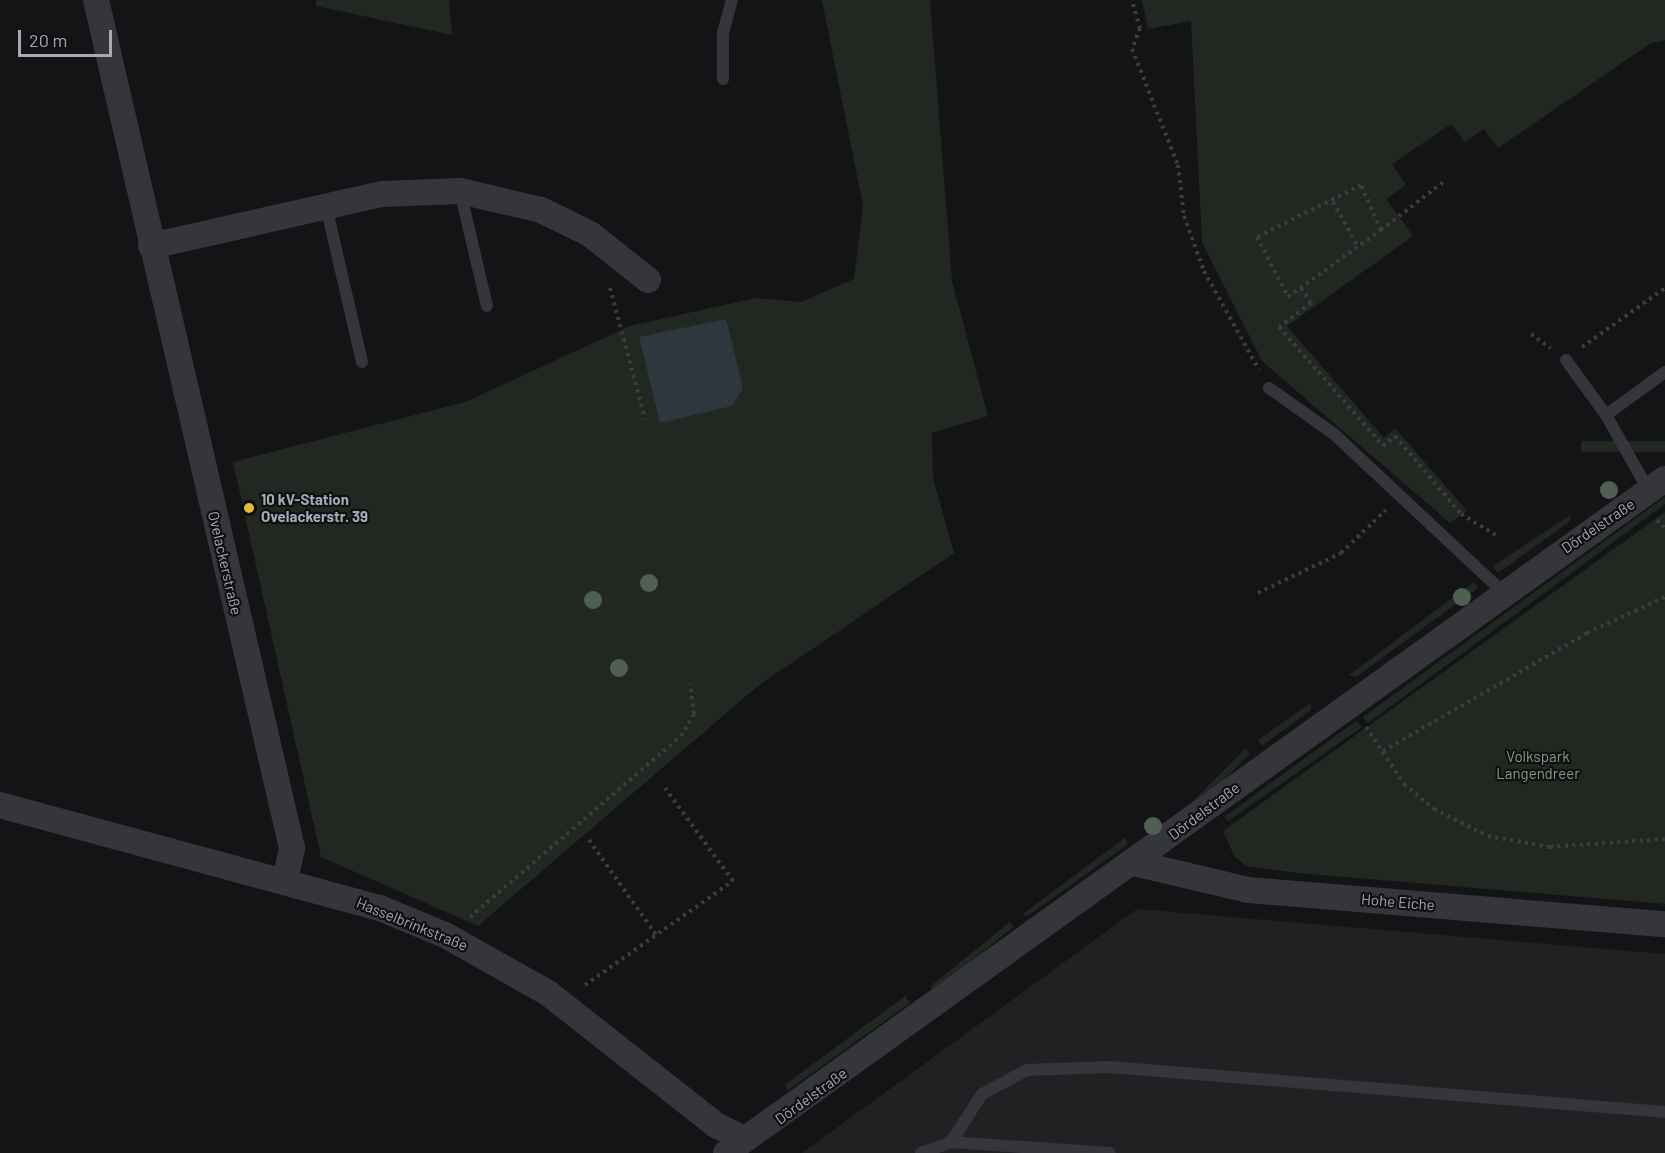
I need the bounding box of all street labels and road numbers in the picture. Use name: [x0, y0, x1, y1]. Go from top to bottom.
street label: Dördelstraße: [1558, 495, 1638, 557]
street label: Ovelackerstraße: [204, 509, 246, 617]
street label: Dördelstraße: [1165, 778, 1243, 844]
street label: Hohe Eiche: [1361, 890, 1435, 914]
street label: Hasselbrinkstraße: [354, 894, 470, 954]
street label: Dördelstraße: [772, 1064, 850, 1128]

